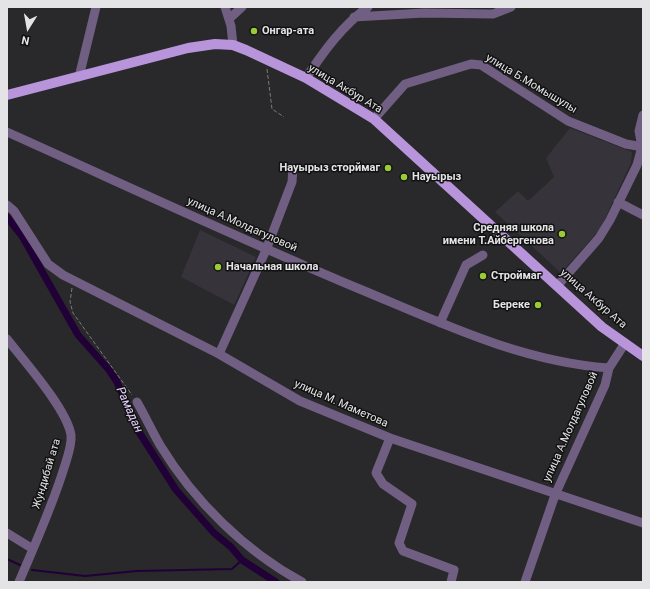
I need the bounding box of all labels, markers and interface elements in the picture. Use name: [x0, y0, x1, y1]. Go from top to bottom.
north arrow: [8, 8, 48, 48]
place label: Онгар-ата: [262, 24, 314, 38]
marker: Онгар-ата: [249, 26, 259, 36]
text: N: [21, 33, 31, 47]
street label: улица Б.Момышулы: [483, 52, 579, 116]
street label: улица Акбур Ата: [305, 62, 385, 116]
place label: Науырыз сторймаг: [279, 161, 380, 175]
marker: Науырыз сторймаг: [383, 163, 393, 173]
place label: Науырыз: [412, 170, 461, 184]
marker: Науырыз: [399, 172, 409, 182]
street label: улица А.Молдагуловой: [185, 195, 299, 255]
place label: Средняя школа имени Т.Айбергенова: [443, 221, 554, 247]
marker: Средняя школа имени Т.Айбергенова: [557, 229, 567, 239]
place label: Начальная школа: [226, 260, 318, 274]
marker: Начальная школа: [213, 262, 223, 272]
street label: улица Акбур Ата: [557, 266, 629, 332]
place label: Строймаг: [491, 269, 541, 283]
marker: Строймаг: [478, 271, 488, 281]
place label: Береке: [493, 298, 530, 312]
marker: Береке: [533, 300, 543, 310]
street label: улица А.Молдагуловой: [541, 370, 601, 484]
street label: улица М. Маметова: [292, 377, 390, 431]
water label: Рамадан: [113, 385, 145, 435]
street label: Жундибай ата: [30, 437, 64, 511]

